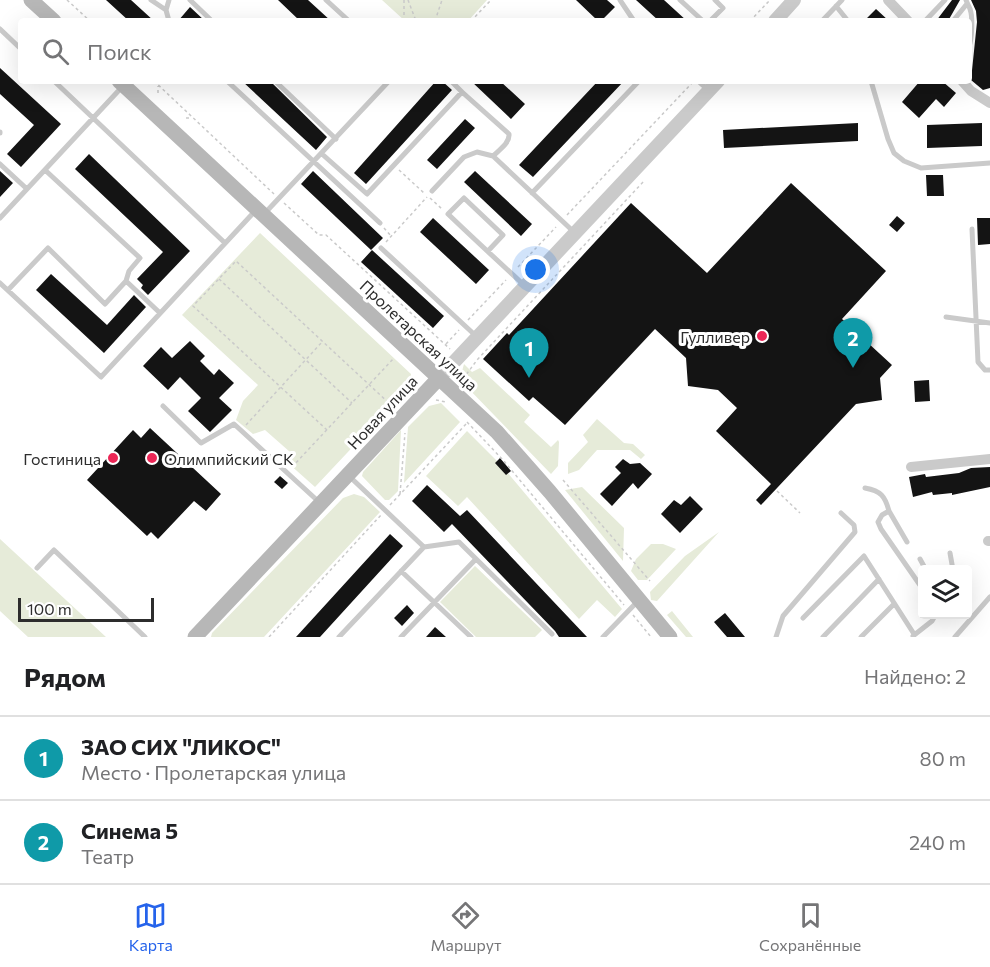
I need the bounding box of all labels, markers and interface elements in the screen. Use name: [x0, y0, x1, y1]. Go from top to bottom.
search box: [18, 18, 972, 84]
icon: search: [39, 35, 72, 68]
text: Поиск: [87, 38, 152, 65]
your location: [521, 255, 550, 284]
street label: Пролетарская улица: [356, 276, 482, 394]
pin: 2: [834, 318, 872, 368]
place label: Гулливер: [680, 327, 750, 346]
pin: 1: [510, 328, 548, 378]
marker: Гулливер: [755, 329, 769, 343]
street label: Новая улица: [343, 371, 421, 453]
place label: Гостиница: [23, 449, 101, 468]
place label: Олимпийский СК: [164, 449, 294, 468]
marker: Гостиница: [106, 451, 120, 465]
marker: Олимпийский СК: [145, 451, 159, 465]
map controls: [918, 565, 972, 619]
button: layers: [918, 565, 972, 619]
scale bar: [18, 595, 154, 622]
text: 100 m: [27, 599, 72, 618]
text: Рядом: [24, 661, 106, 692]
text: Найдено: 2: [864, 664, 966, 688]
text: ЗАО СИХ "ЛИКОС": [81, 733, 281, 760]
text: 1: [39, 746, 48, 770]
text: 80 m: [920, 746, 966, 770]
text: Место · Пролетарская улица: [81, 760, 346, 784]
text: Синема 5: [81, 817, 178, 844]
text: 2: [38, 830, 49, 854]
text: 240 m: [909, 830, 966, 854]
text: Театр: [81, 844, 134, 868]
tab: Карта: [129, 899, 173, 954]
tab: Маршрут: [430, 899, 502, 954]
tab: Сохранённые: [759, 899, 861, 954]

